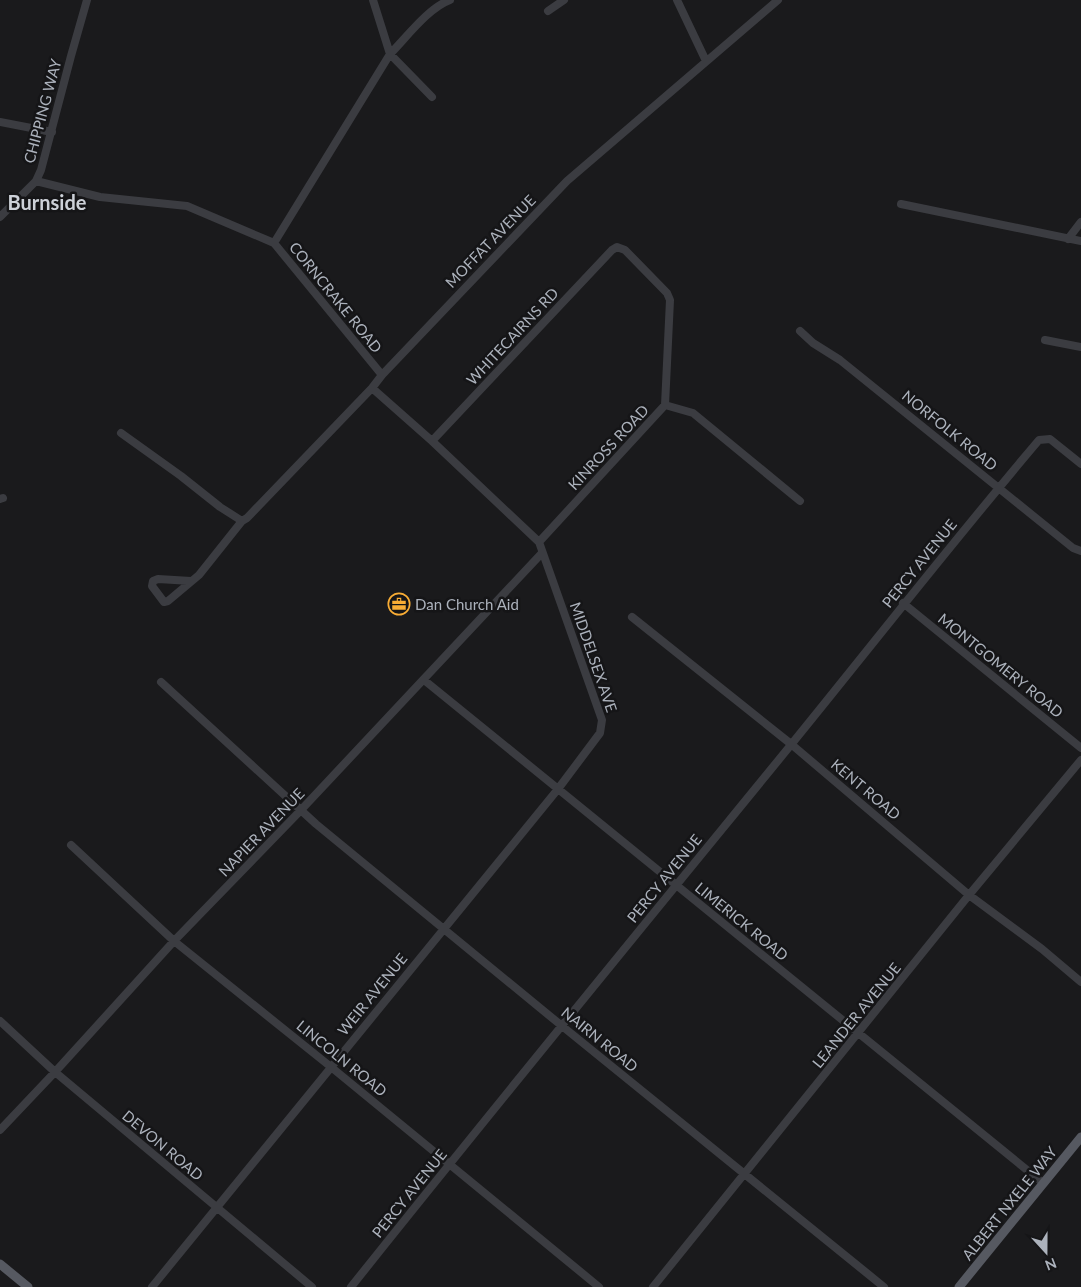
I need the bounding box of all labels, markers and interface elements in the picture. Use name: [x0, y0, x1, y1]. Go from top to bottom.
street label: CHIPPING WAY: [19, 56, 65, 165]
district label: Burnside: [8, 190, 87, 214]
street label: MOFFAT AVENUE: [441, 191, 539, 291]
street label: CORNCRAKE ROAD: [286, 238, 386, 356]
street label: WHITECAIRNS RD: [462, 284, 562, 388]
street label: NORFOLK ROAD: [899, 386, 1001, 474]
street label: KINROSS ROAD: [564, 401, 652, 493]
street label: PERCY AVENUE: [878, 515, 960, 611]
office icon: Dan Church Aid: [387, 592, 411, 616]
place label: Dan Church Aid: [415, 595, 519, 613]
street label: MIDDELSEX AVE: [567, 600, 621, 714]
street label: MONTGOMERY ROAD: [935, 609, 1067, 721]
street label: KENT ROAD: [828, 755, 904, 823]
street label: NAPIER AVENUE: [214, 784, 308, 880]
street label: PERCY AVENUE: [623, 830, 705, 926]
street label: LIMERICK ROAD: [692, 878, 792, 964]
street label: WEIR AVENUE: [333, 949, 411, 1039]
street label: LEANDER AVENUE: [808, 959, 904, 1071]
street label: NAIRN ROAD: [558, 1003, 642, 1075]
street label: LINCOLN ROAD: [293, 1016, 391, 1100]
street label: DEVON ROAD: [119, 1106, 207, 1184]
street label: ALBERT NXELE WAY: [958, 1142, 1060, 1264]
street label: PERCY AVENUE: [368, 1145, 450, 1241]
north arrow: [1021, 1227, 1071, 1277]

